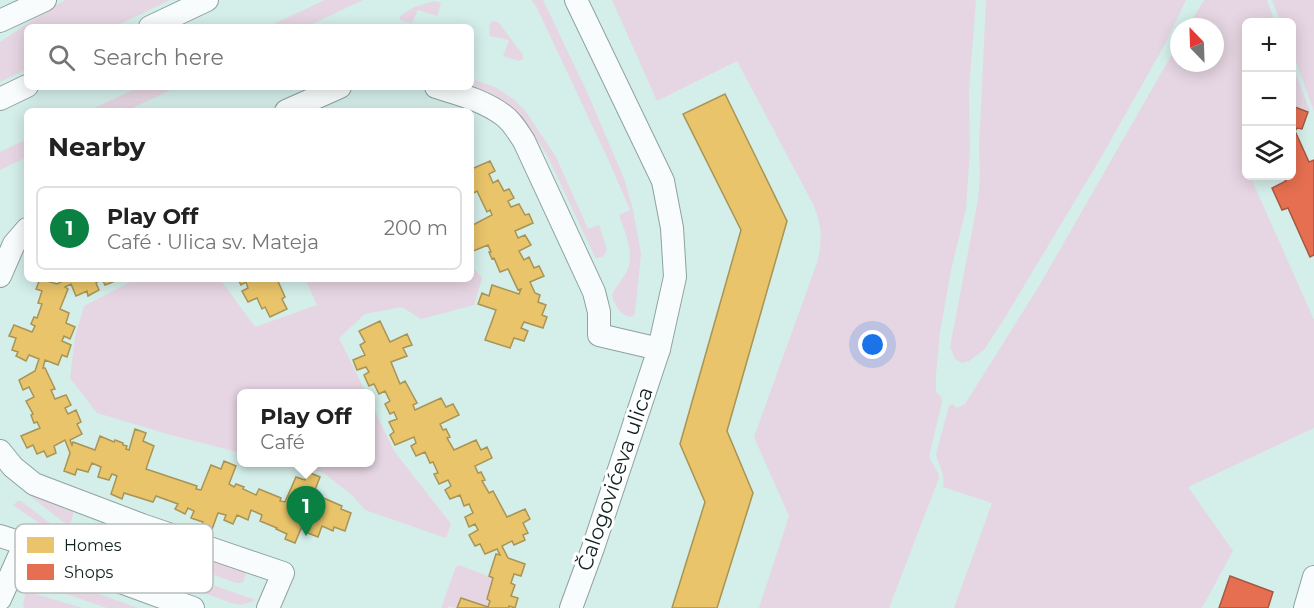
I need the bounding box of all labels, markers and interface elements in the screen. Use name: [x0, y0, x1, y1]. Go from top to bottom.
north arrow: [1170, 18, 1224, 72]
map controls: [1242, 18, 1296, 180]
button: +: [1242, 18, 1296, 72]
search box: [24, 24, 474, 90]
icon: search: [45, 41, 78, 74]
text: Search here: [93, 44, 224, 71]
button: −: [1242, 72, 1296, 126]
button: layers: [1242, 126, 1296, 180]
text: Nearby: [48, 131, 145, 163]
text: Play Off: [107, 203, 198, 230]
text: 1: [66, 216, 73, 240]
text: 200 m: [384, 216, 448, 240]
text: Café · Ulica sv. Mateja: [107, 230, 319, 254]
your location: [858, 330, 887, 359]
street label: Čalogovićeva ulica: [571, 384, 658, 574]
popup: [237, 389, 375, 467]
text: Play Off: [260, 403, 352, 430]
text: Café: [260, 430, 305, 454]
pin: 1: [286, 486, 326, 536]
legend: [15, 524, 213, 593]
text: Homes: [64, 536, 122, 555]
text: Shops: [64, 563, 114, 582]

